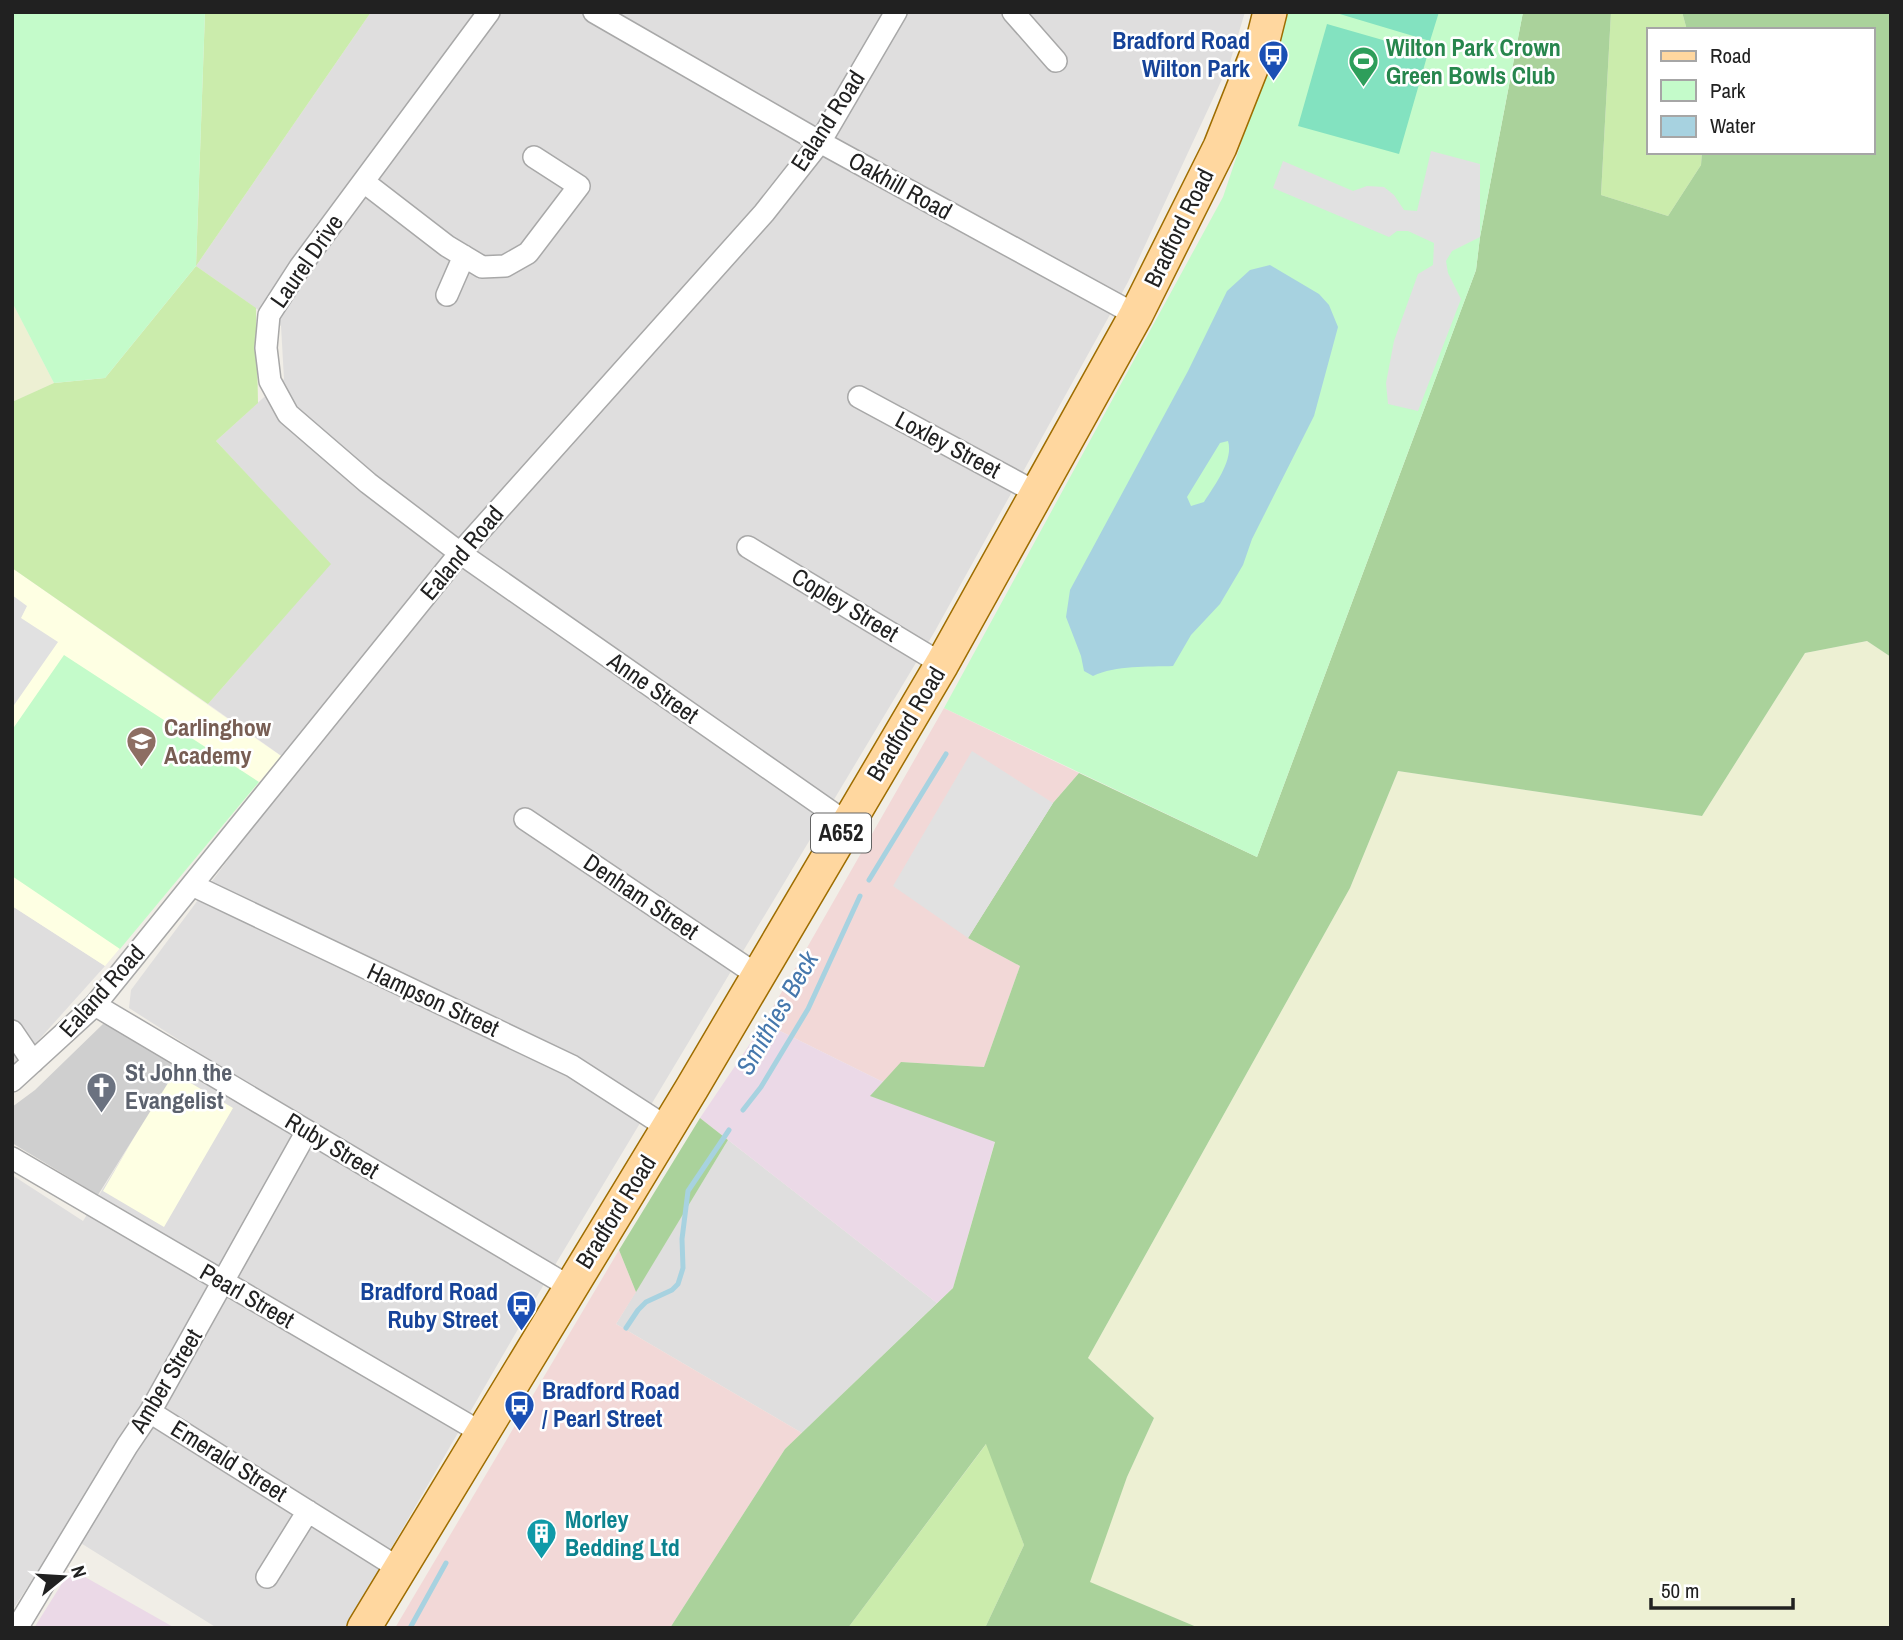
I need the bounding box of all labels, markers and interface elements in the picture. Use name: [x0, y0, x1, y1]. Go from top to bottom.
place label: Bradford Road Wilton Park: [1112, 24, 1250, 84]
legend: [1647, 28, 1875, 154]
place label: Wilton Park Crown Green Bowls Club: [1386, 31, 1561, 91]
bus stop icon: Bradford Road Wilton Park: [1256, 38, 1290, 82]
text: Road: [1710, 41, 1751, 70]
sports icon: Wilton Park Crown Green Bowls Club: [1346, 45, 1380, 89]
street label: Ealand Road: [783, 64, 872, 177]
text: Park: [1710, 76, 1746, 105]
text: Water: [1710, 111, 1756, 140]
street label: Oakhill Road: [843, 144, 958, 227]
street label: Bradford Road: [1136, 163, 1221, 292]
street label: Laurel Drive: [262, 207, 350, 314]
street label: Loxley Street: [890, 403, 1007, 485]
street label: Ealand Road: [412, 498, 510, 606]
street label: Copley Street: [786, 560, 905, 649]
street label: Anne Street: [601, 644, 706, 730]
street label: Bradford Road: [858, 660, 952, 787]
place label: Carlinghow Academy: [164, 711, 272, 771]
school or university icon: Carlinghow Academy: [124, 725, 158, 769]
road number: A652: [811, 814, 871, 852]
street label: Denham Street: [578, 846, 706, 947]
street label: Ealand Road: [51, 937, 151, 1043]
water label: Smithies Beck: [727, 943, 827, 1081]
street label: Hampson Street: [362, 955, 505, 1044]
place label: St John the Evangelist: [125, 1056, 232, 1116]
church icon: St John the Evangelist: [85, 1070, 119, 1114]
street label: Ruby Street: [280, 1105, 386, 1186]
street label: Bradford Road: [568, 1149, 663, 1274]
street label: Pearl Street: [195, 1255, 301, 1335]
place label: Bradford Road Ruby Street: [360, 1275, 498, 1335]
bus stop icon: Bradford Road Ruby Street: [504, 1289, 538, 1333]
street label: Amber Street: [121, 1322, 209, 1439]
place label: Bradford Road / Pearl Street: [542, 1374, 680, 1434]
bus stop icon: Bradford Road / Pearl Street: [502, 1388, 536, 1432]
street label: Emerald Street: [165, 1412, 294, 1509]
place label: Morley Bedding Ltd: [565, 1503, 680, 1563]
building icon: Morley Bedding Ltd: [525, 1517, 559, 1561]
north arrow: [28, 1542, 98, 1612]
text: N: [65, 1562, 93, 1581]
scale bar: [1651, 1566, 1793, 1610]
text: 50 m: [1661, 1576, 1699, 1605]

